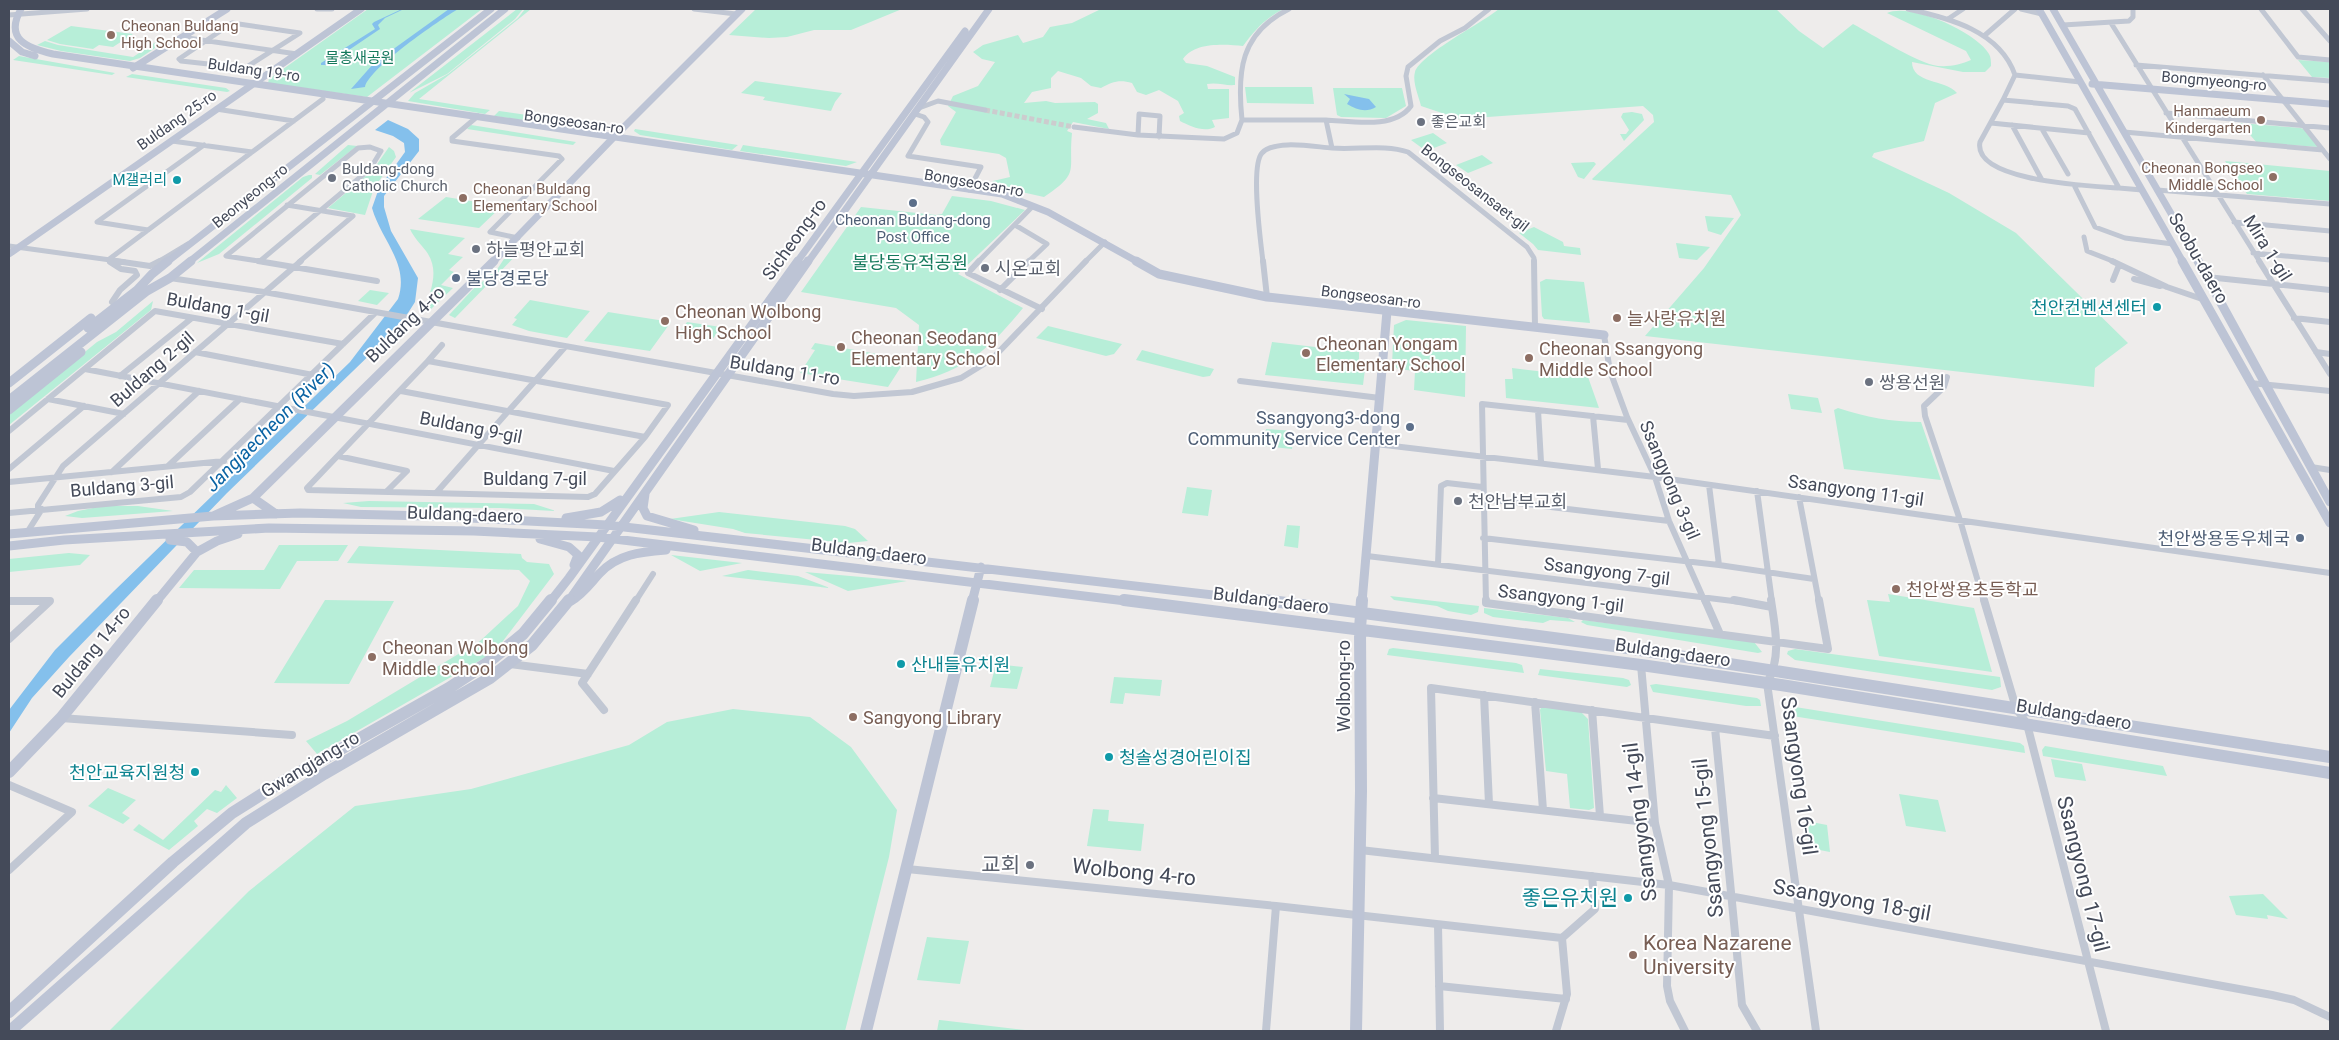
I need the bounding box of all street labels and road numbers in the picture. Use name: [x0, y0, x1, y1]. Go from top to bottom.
street label: Buldang 19-ro: [207, 55, 301, 85]
street label: Bongmyeong-ro: [2161, 67, 2267, 95]
street label: Buldang 25-ro: [134, 86, 220, 154]
street label: Bongseosan-ro: [523, 106, 625, 138]
street label: Bongseosansaet-gil: [1418, 140, 1532, 236]
street label: Beonyeong-ro: [209, 160, 291, 232]
street label: Bongseosan-ro: [923, 165, 1025, 201]
street label: Sicheong-ro: [757, 194, 831, 284]
street label: Seobu-daero: [2165, 209, 2233, 307]
street label: Mira 1-gil: [2239, 211, 2297, 285]
street label: Buldang 4-ro: [361, 281, 449, 367]
street label: Bongseosan-ro: [1320, 282, 1422, 312]
street label: Buldang 1-gil: [165, 288, 271, 326]
street label: Buldang 2-gil: [106, 327, 198, 411]
street label: Buldang 11-ro: [728, 351, 842, 389]
street label: Buldang 9-gil: [418, 407, 524, 447]
street label: Ssangyong 3-gil: [1636, 417, 1704, 543]
street label: Buldang 7-gil: [483, 468, 587, 489]
street label: Ssangyong 11-gil: [1787, 470, 1925, 510]
street label: Buldang 3-gil: [69, 471, 175, 501]
street label: Buldang-daero: [407, 501, 523, 527]
street label: Buldang-daero: [810, 534, 928, 568]
street label: Ssangyong 7-gil: [1543, 553, 1671, 589]
street label: Ssangyong 1-gil: [1497, 580, 1625, 616]
street label: Buldang-daero: [1212, 583, 1330, 617]
street label: Buldang 14-ro: [48, 602, 134, 702]
street label: Buldang-daero: [1614, 634, 1732, 670]
street label: Wolbong-ro: [1333, 640, 1354, 732]
street label: Ssangyong 16-gil: [1776, 695, 1822, 857]
street label: Buldang-daero: [2015, 695, 2133, 733]
street label: Gwangjang-ro: [257, 726, 363, 802]
street label: Ssangyong 14-gil: [1618, 741, 1662, 903]
street label: Ssangyong 15-gil: [1688, 757, 1728, 919]
street label: Ssangyong 17-gil: [2052, 794, 2114, 954]
street label: Wolbong 4-ro: [1071, 854, 1197, 890]
street label: Ssangyong 18-gil: [1771, 874, 1933, 926]

